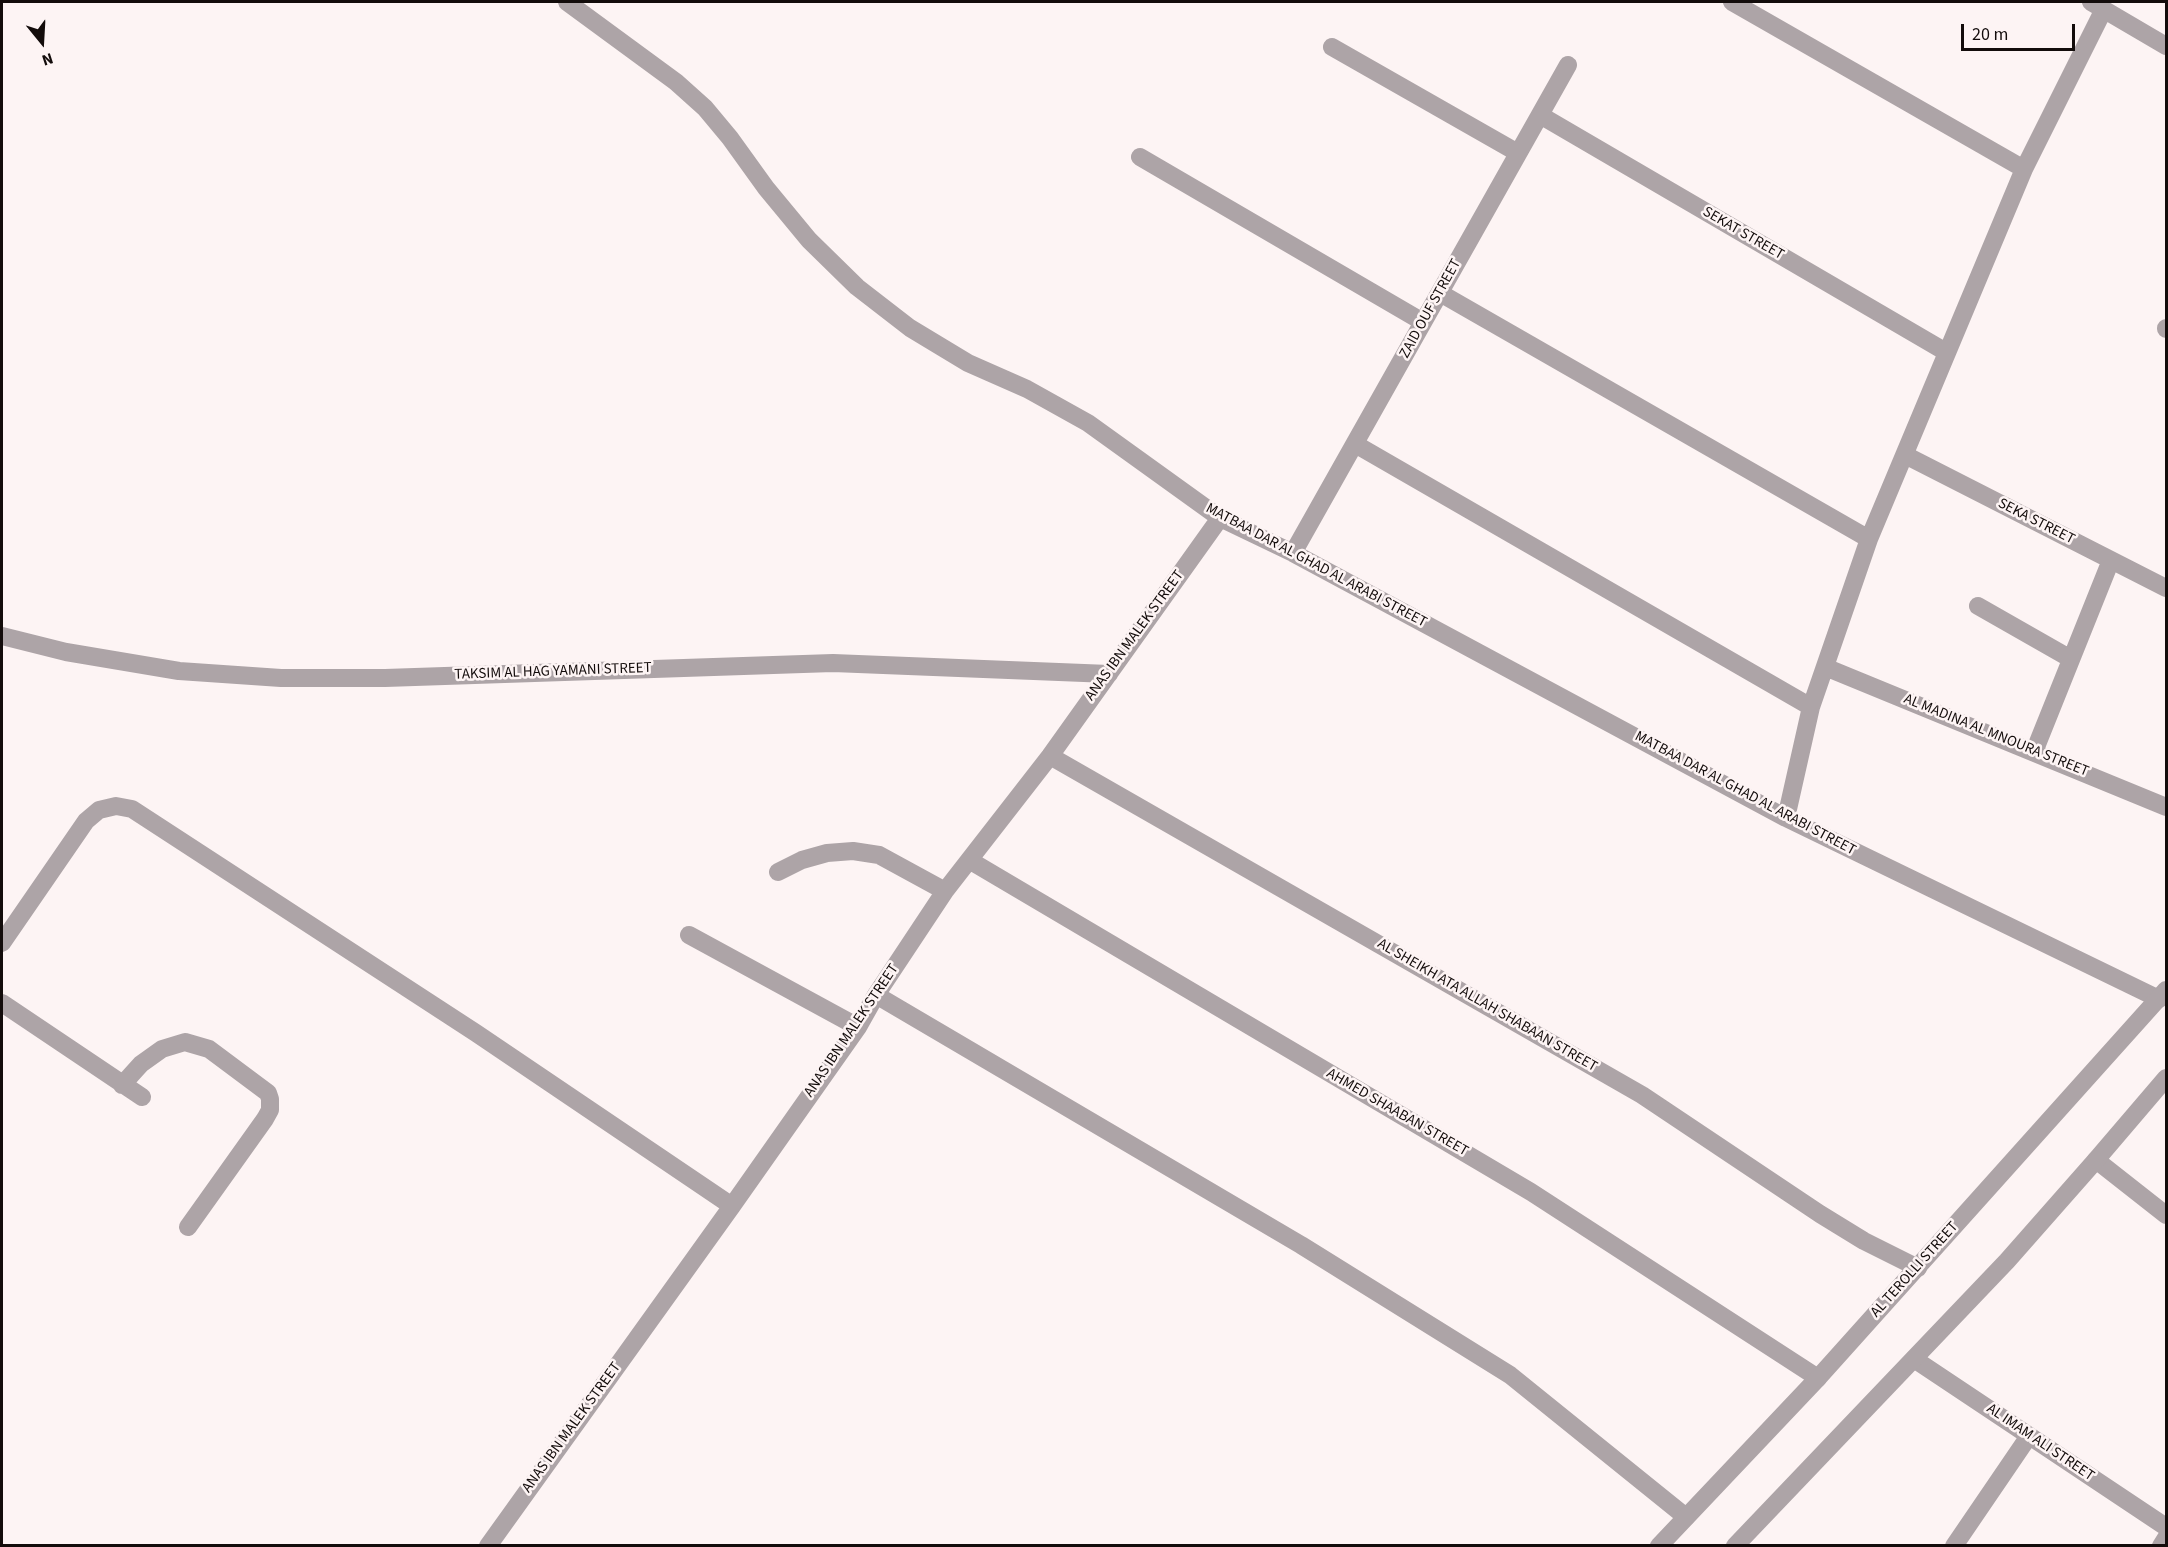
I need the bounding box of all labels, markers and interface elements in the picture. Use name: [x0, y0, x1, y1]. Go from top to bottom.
north arrow: [12, 12, 72, 72]
scale bar: [1964, 12, 2078, 50]
text: 20 m: [1972, 22, 2008, 47]
text: N: [39, 47, 56, 71]
street label: SEKAT STREET: [1699, 203, 1787, 265]
street label: ZAID OUF STREET: [1396, 256, 1466, 362]
street label: SEKA STREET: [1995, 495, 2077, 549]
street label: MATBAA DAR AL GHAD AL ARABI STREET: [1202, 500, 1430, 632]
street label: ANAS IBN MALEK STREET: [1082, 567, 1188, 705]
street label: TAKSIM AL HAG YAMANI STREET: [454, 660, 652, 684]
street label: AL MADINA AL MNOURA STREET: [1901, 691, 2091, 781]
street label: MATBAA DAR AL GHAD AL ARABI STREET: [1631, 728, 1859, 860]
street label: AL SHEIKH ATA ALLAH SHABAAN STREET: [1374, 935, 1600, 1077]
street label: ANAS IBN MALEK STREET: [801, 961, 903, 1101]
street label: AHMED SHAABAN STREET: [1323, 1065, 1471, 1161]
street label: AL TEROLLI STREET: [1867, 1218, 1963, 1322]
street label: ANAS IBN MALEK STREET: [519, 1359, 625, 1497]
street label: AL IMAM ALI STREET: [1983, 1400, 2097, 1486]

